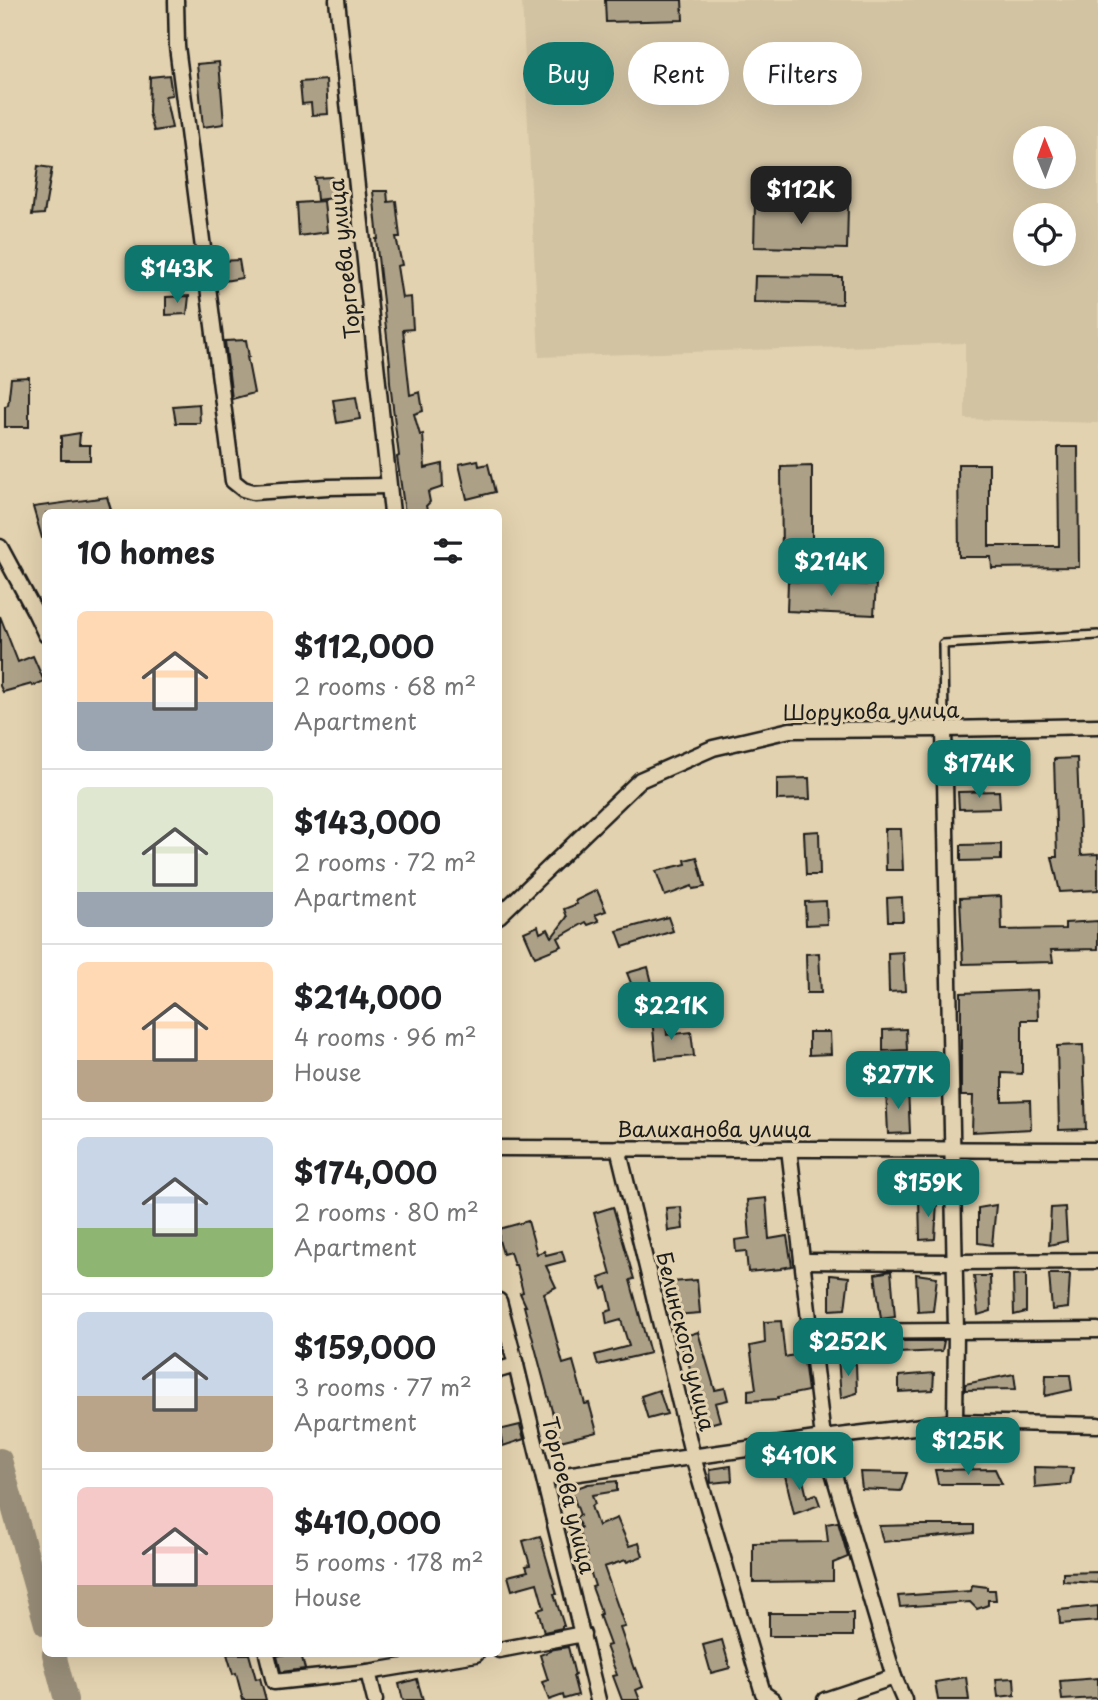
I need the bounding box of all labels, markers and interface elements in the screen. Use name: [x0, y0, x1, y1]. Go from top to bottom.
chip: Buy: [523, 42, 614, 105]
chip: Rent: [628, 42, 729, 105]
chip: Filters: [743, 42, 862, 105]
north arrow: [1013, 126, 1076, 189]
map controls: [1013, 126, 1076, 266]
pin: $112K: [752, 166, 850, 226]
text: $112K: [767, 171, 835, 206]
street label: Торгоева улица: [319, 177, 367, 341]
button: locate: [1013, 203, 1076, 266]
pin: $143K: [128, 246, 226, 305]
text: $143K: [141, 250, 213, 285]
text: 10 homes: [77, 529, 215, 574]
icon: filters: [429, 532, 467, 570]
pin: $214K: [782, 538, 880, 598]
text: $214K: [794, 543, 868, 578]
text: $112,000: [294, 623, 434, 668]
icon: home: [133, 639, 217, 723]
text: 2 rooms · 68 m²: [294, 668, 476, 703]
street label: Шорукова улица: [782, 692, 960, 728]
text: Apartment: [294, 703, 417, 738]
pin: $174K: [930, 740, 1028, 800]
text: $174K: [944, 745, 1014, 780]
text: $143,000: [294, 799, 441, 844]
icon: home: [133, 815, 217, 899]
text: 2 rooms · 72 m²: [294, 844, 476, 879]
text: Apartment: [294, 879, 417, 914]
text: $214,000: [294, 974, 442, 1019]
pin: $221K: [622, 982, 720, 1042]
text: $221K: [634, 987, 708, 1022]
icon: home: [133, 990, 217, 1074]
text: 4 rooms · 96 m²: [294, 1019, 477, 1054]
pin: $277K: [849, 1052, 947, 1111]
text: House: [294, 1054, 361, 1089]
text: $277K: [862, 1056, 934, 1091]
street label: Валиханова улица: [617, 1112, 812, 1144]
text: $174,000: [294, 1149, 437, 1194]
pin: $159K: [879, 1160, 977, 1219]
text: $159K: [893, 1164, 963, 1199]
icon: home: [133, 1165, 217, 1249]
text: 2 rooms · 80 m²: [294, 1194, 479, 1229]
text: Apartment: [294, 1229, 417, 1264]
street label: Белинского улица: [649, 1248, 725, 1435]
pin: $252K: [799, 1318, 897, 1378]
text: $252K: [809, 1323, 887, 1358]
text: $159,000: [294, 1324, 436, 1369]
icon: home: [133, 1340, 217, 1424]
text: 3 rooms · 77 m²: [294, 1369, 472, 1404]
text: Apartment: [294, 1404, 417, 1439]
street label: Торгоева улица: [535, 1413, 605, 1578]
pin: $125K: [919, 1418, 1017, 1477]
text: $125K: [932, 1422, 1004, 1457]
pin: $410K: [750, 1432, 848, 1492]
text: $410K: [761, 1437, 837, 1472]
text: $410,000: [294, 1499, 441, 1544]
icon: home: [133, 1515, 217, 1599]
text: 5 rooms · 178 m²: [294, 1544, 484, 1579]
text: House: [294, 1579, 361, 1614]

